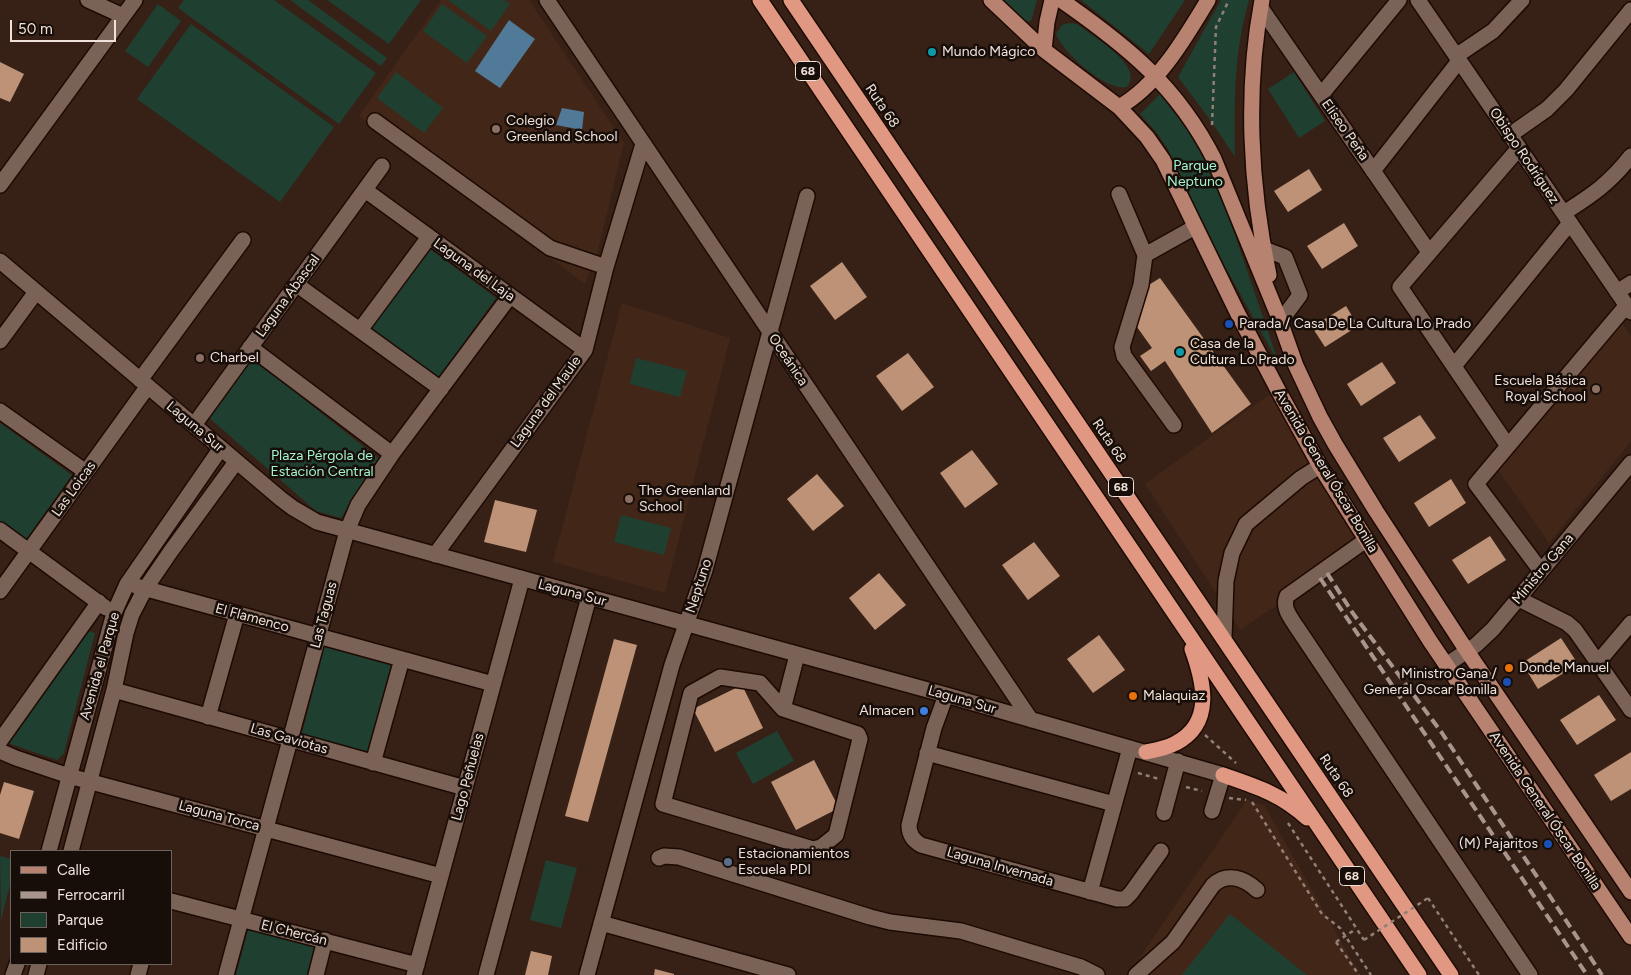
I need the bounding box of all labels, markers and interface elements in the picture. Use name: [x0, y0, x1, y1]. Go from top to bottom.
scale bar: [12, 10, 119, 42]
text: 50 m: [18, 20, 53, 38]
place label: Mundo Mágico: [942, 44, 1035, 60]
marker: Mundo Mágico: [926, 46, 938, 58]
road number: 68: [796, 61, 820, 80]
street label: Ruta 68: [861, 81, 903, 131]
street label: Eliseo Peña: [1318, 96, 1372, 164]
street label: Obispo Rodríguez: [1486, 105, 1562, 207]
place label: Colegio Greenland School: [506, 113, 617, 146]
marker: Colegio Greenland School: [490, 123, 502, 135]
park label: Parque Neptuno: [1167, 158, 1223, 190]
street label: Laguna del Laja: [430, 235, 518, 305]
street label: Laguna Abascal: [252, 251, 324, 341]
place label: Parada / Casa De La Cultura Lo Prado: [1239, 316, 1471, 332]
marker: Parada / Casa De La Cultura Lo Prado: [1223, 318, 1235, 330]
street label: Oceánica: [765, 331, 811, 389]
place label: Casa de la Cultura Lo Prado: [1190, 336, 1295, 368]
marker: Casa de la Cultura Lo Prado: [1174, 346, 1186, 358]
place label: Charbel: [210, 350, 259, 366]
marker: Charbel: [194, 352, 206, 364]
street label: Laguna del Maule: [507, 353, 585, 451]
place label: Escuela Básica Royal School: [1494, 373, 1586, 406]
marker: Escuela Básica Royal School: [1590, 383, 1602, 395]
street label: Avenida General Óscar Bonilla: [1271, 386, 1381, 556]
street label: Laguna Sur: [163, 398, 227, 456]
street label: Ruta 68: [1088, 416, 1130, 466]
park label: Plaza Pérgola de Estación Central: [270, 448, 374, 481]
street label: Las Loicas: [48, 458, 100, 520]
road number: 68: [1108, 478, 1134, 497]
place label: The Greenland School: [639, 483, 730, 516]
marker: The Greenland School: [623, 493, 635, 505]
street label: Ministro Gana: [1509, 530, 1577, 608]
street label: Neptuno: [682, 557, 716, 615]
street label: Laguna Sur: [536, 576, 608, 610]
street label: Las Taguas: [307, 580, 341, 650]
street label: El Flamenco: [213, 600, 291, 636]
street label: Avenida el Parque: [77, 610, 123, 722]
place label: Donde Manuel: [1519, 660, 1609, 676]
marker: Donde Manuel: [1503, 662, 1515, 674]
place label: Ministro Gana / General Oscar Bonilla: [1364, 666, 1497, 699]
marker: Ministro Gana / General Oscar Bonilla: [1501, 676, 1513, 688]
street label: Laguna Sur: [926, 682, 998, 718]
place label: Malaquiaz: [1143, 688, 1205, 704]
marker: Malaquiaz: [1127, 690, 1139, 702]
place label: Almacen: [859, 703, 914, 719]
marker: Almacen: [918, 705, 930, 717]
street label: Las Gaviotas: [248, 720, 330, 758]
street label: Avenida General Óscar Bonilla: [1486, 729, 1604, 893]
street label: Lago Peñuelas: [448, 731, 488, 823]
street label: Ruta 68: [1315, 751, 1357, 801]
street label: Laguna Torca: [177, 797, 261, 835]
place label: (M) Pajaritos: [1459, 836, 1538, 852]
marker: (M) Pajaritos: [1542, 838, 1554, 850]
street label: Laguna Invernada: [945, 844, 1055, 890]
place label: Estacionamientos Escuela PDI: [738, 846, 850, 879]
legend: [10, 850, 172, 965]
marker: Estacionamientos Escuela PDI: [722, 856, 734, 868]
text: Calle: [57, 861, 90, 879]
road number: 68: [1340, 866, 1364, 886]
text: Ferrocarril: [57, 886, 125, 904]
text: Parque: [57, 911, 104, 929]
street label: El Chercán: [259, 917, 329, 949]
text: Edificio: [57, 936, 107, 954]

